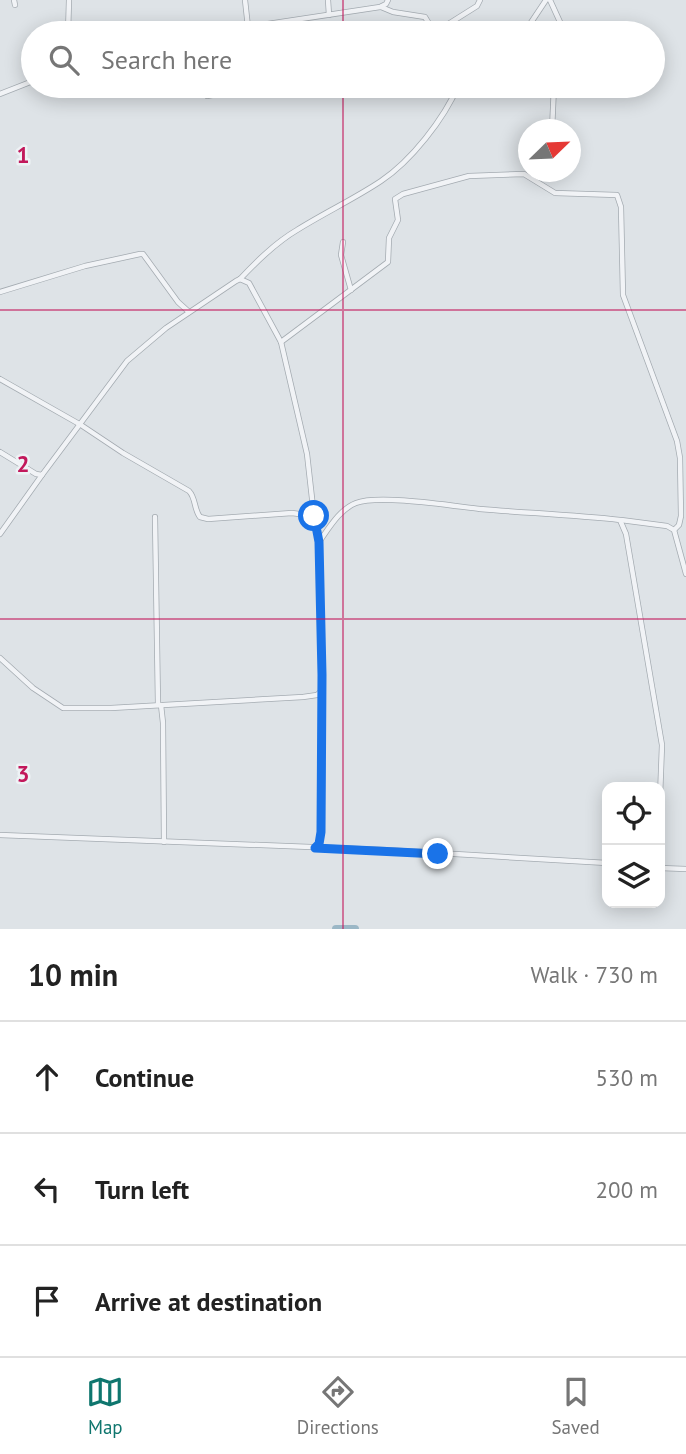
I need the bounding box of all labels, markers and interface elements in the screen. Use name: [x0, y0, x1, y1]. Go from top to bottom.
search box: [21, 21, 665, 98]
icon: search: [45, 41, 83, 79]
text: Search here: [101, 43, 232, 76]
north arrow: [518, 119, 581, 182]
text: 1: [16, 140, 30, 169]
text: 2: [16, 449, 30, 478]
route start: [298, 500, 329, 531]
text: 3: [16, 759, 30, 788]
map controls: [602, 782, 665, 908]
button: locate: [602, 782, 665, 845]
route end: [422, 838, 453, 869]
button: layers: [602, 845, 665, 908]
text: 10 min: [28, 955, 118, 994]
text: Walk · 730 m: [531, 960, 658, 989]
icon: ahead: [28, 1058, 66, 1096]
text: Continue: [95, 1061, 194, 1094]
text: 530 m: [596, 1063, 658, 1092]
icon: left: [28, 1170, 66, 1208]
text: Turn left: [95, 1173, 189, 1206]
text: 200 m: [596, 1175, 658, 1204]
icon: arrive: [28, 1282, 66, 1320]
text: Arrive at destination: [95, 1285, 322, 1318]
tab: Map: [86, 1373, 124, 1439]
tab: Directions: [297, 1373, 379, 1439]
tab: Saved: [551, 1373, 600, 1439]

